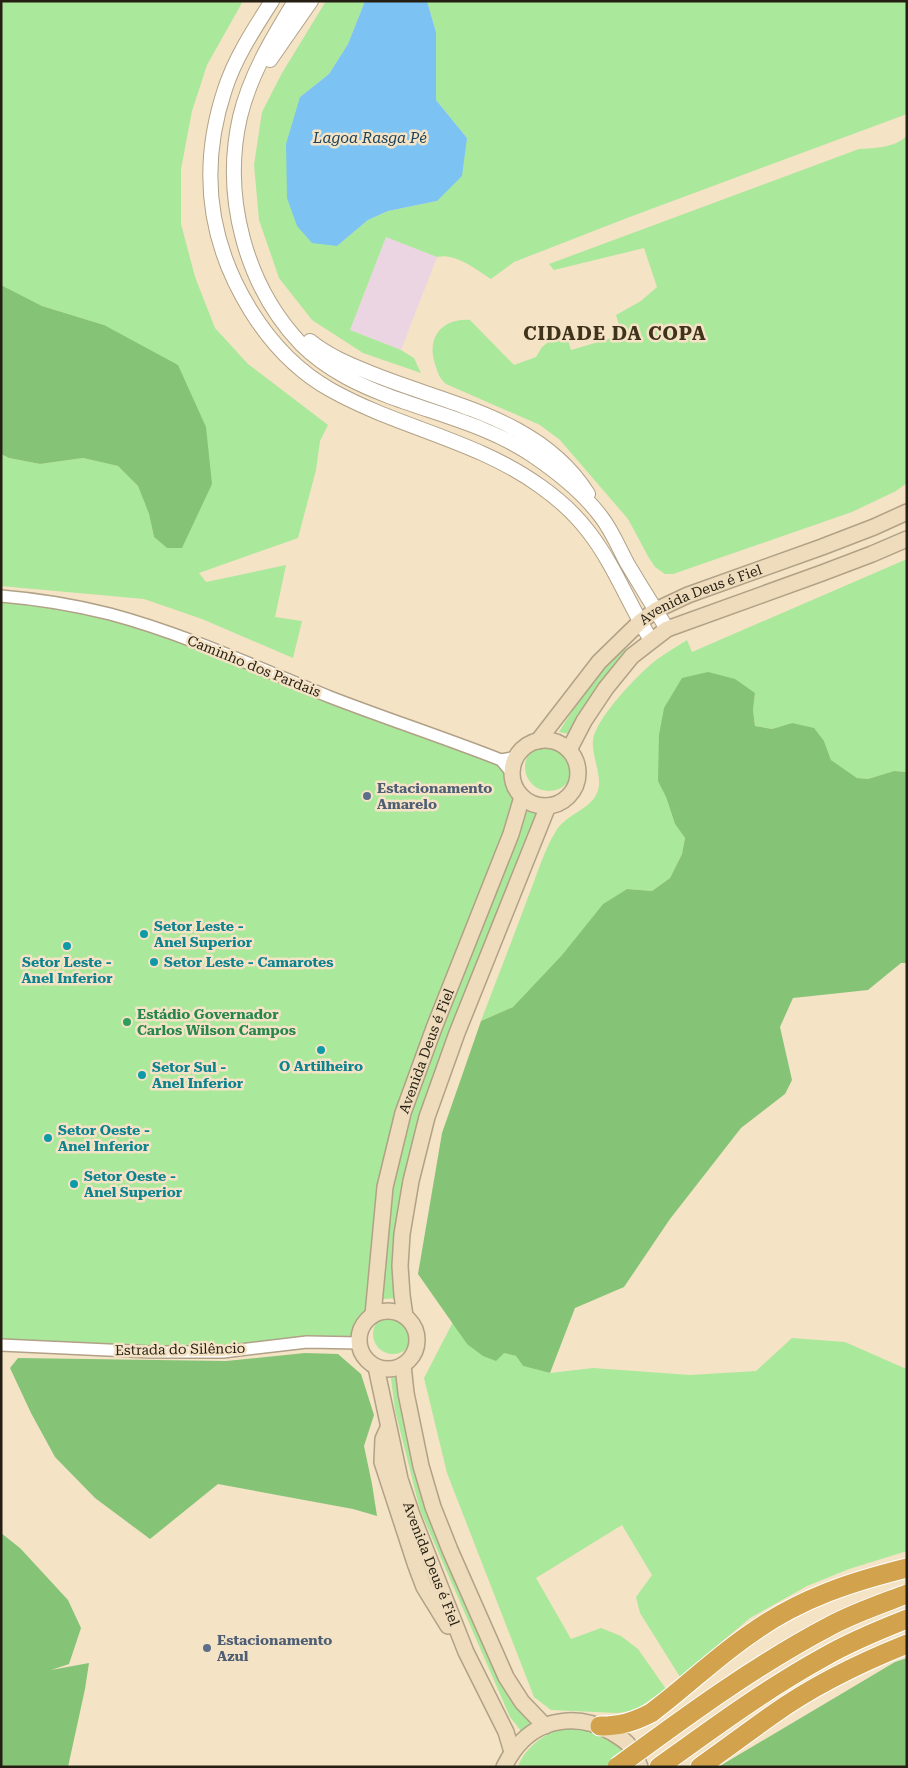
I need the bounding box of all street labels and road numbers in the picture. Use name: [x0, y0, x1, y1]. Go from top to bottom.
street label: Avenida Deus é Fiel: [636, 561, 764, 628]
street label: Caminho dos Pardais: [185, 632, 323, 700]
street label: Avenida Deus é Fiel: [396, 986, 457, 1115]
street label: Estrada do Silêncio: [115, 1340, 245, 1358]
street label: Avenida Deus é Fiel: [400, 1500, 463, 1629]

